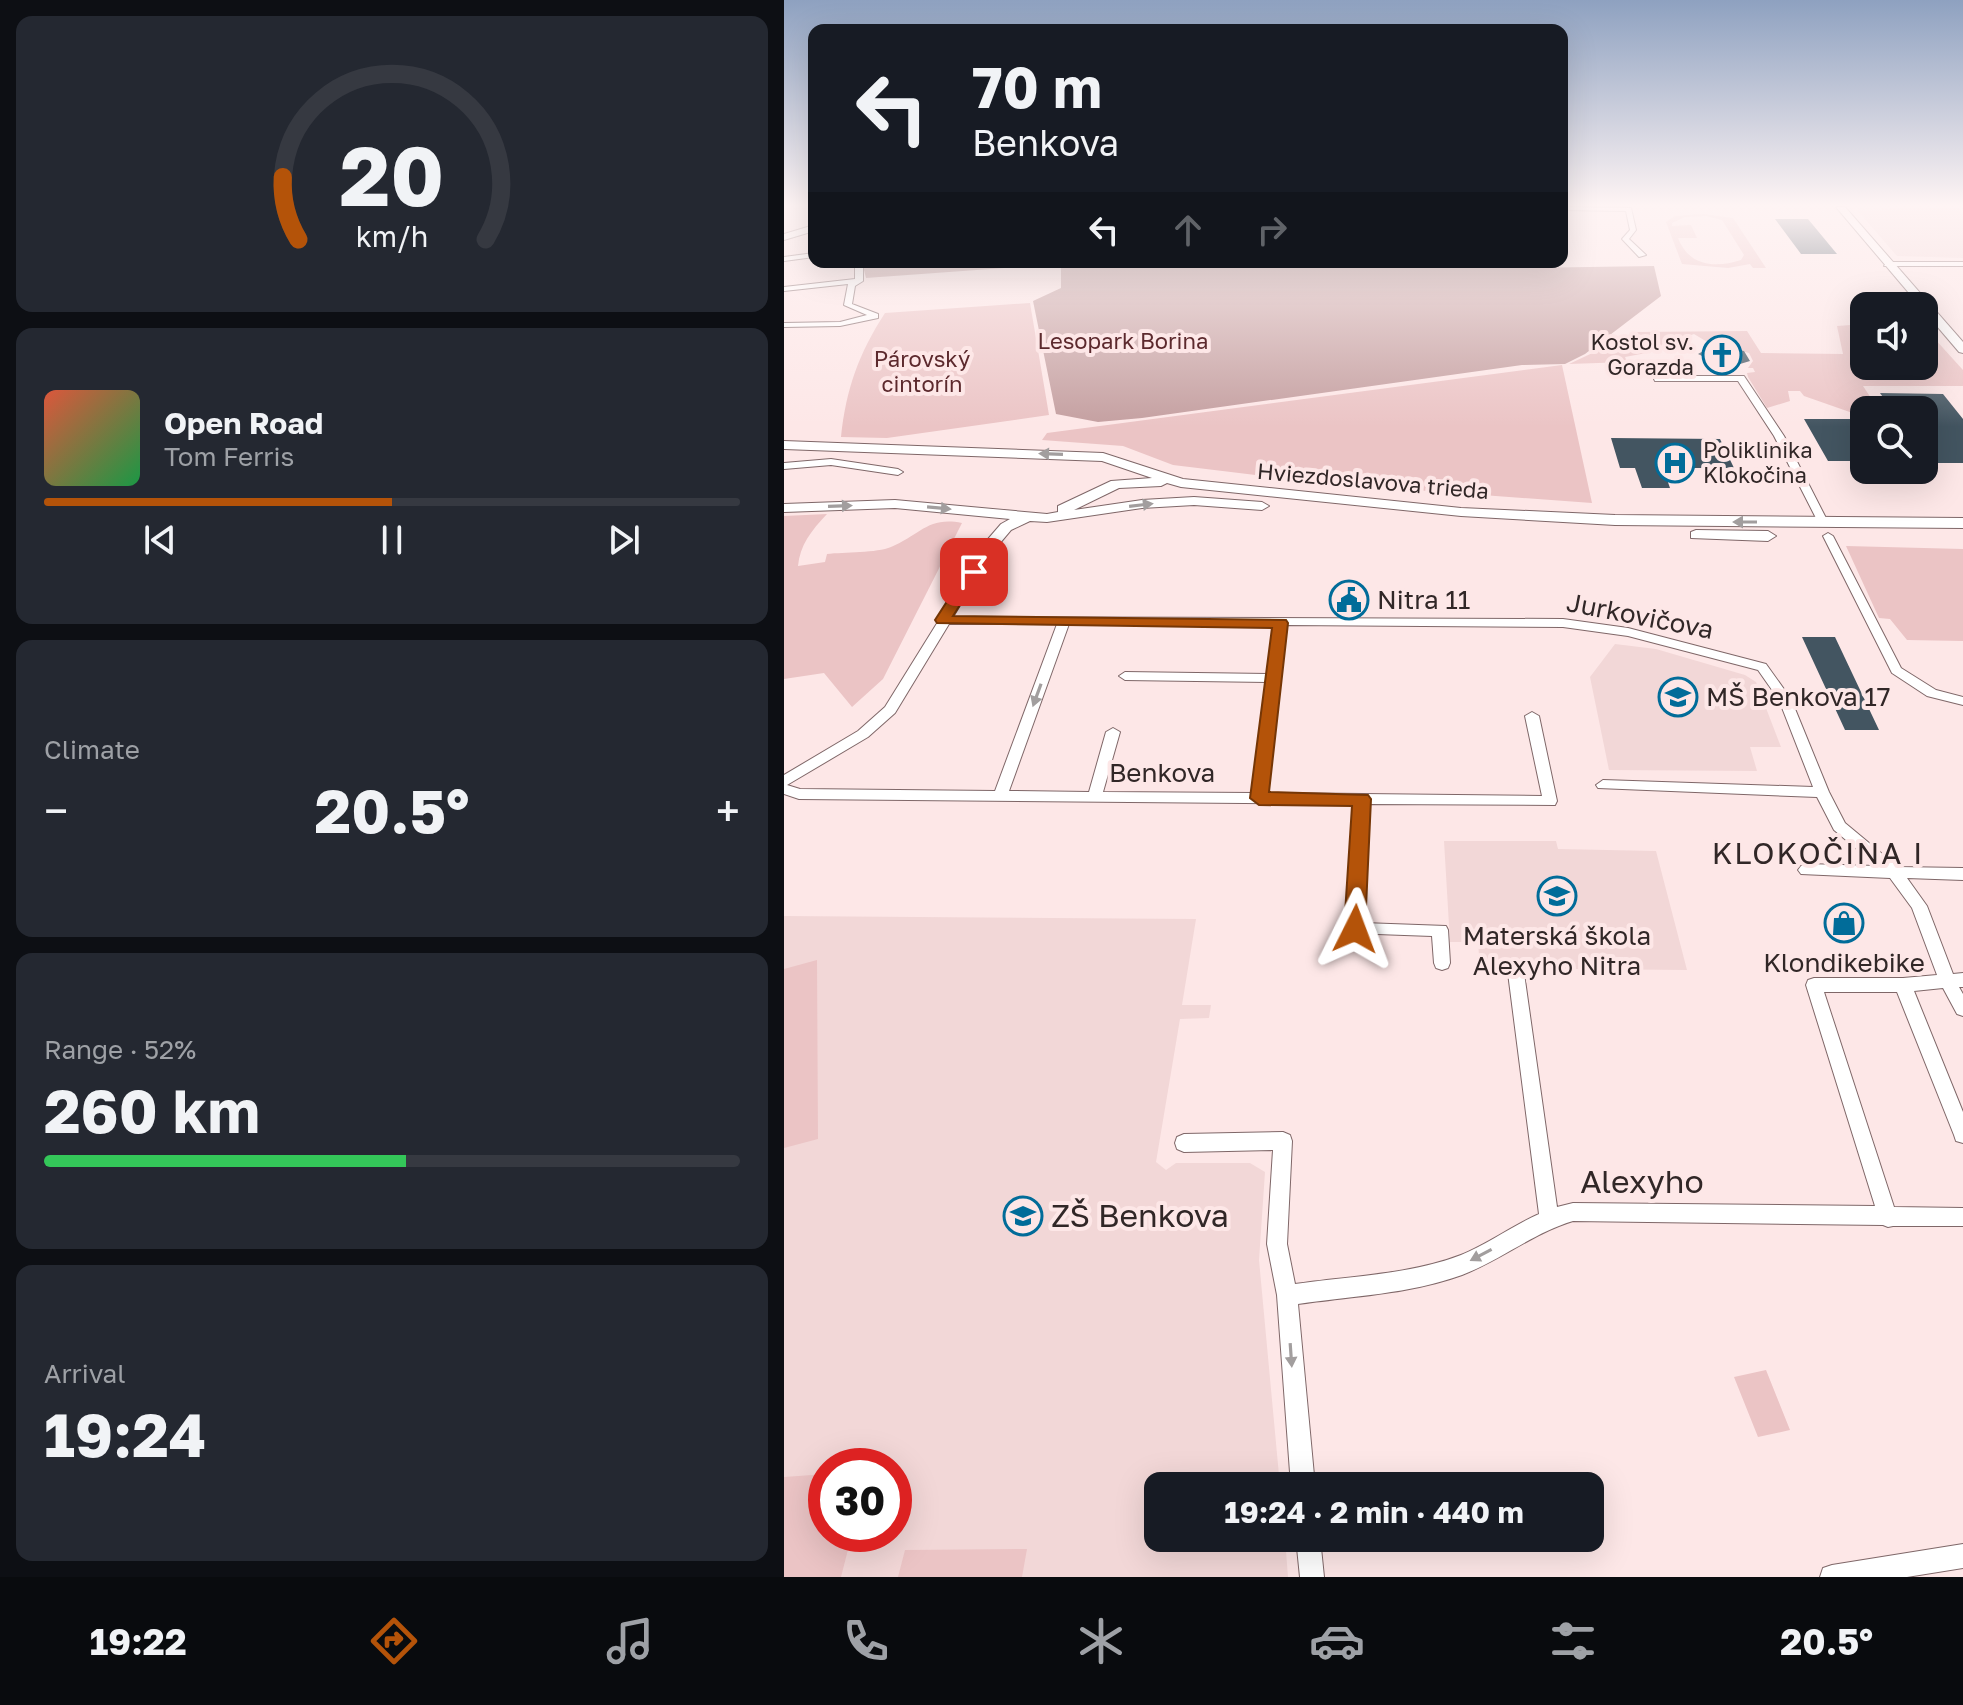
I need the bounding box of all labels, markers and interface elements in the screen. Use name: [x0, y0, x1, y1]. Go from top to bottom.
text: 70 m: [972, 53, 1102, 120]
icon: left: [840, 56, 944, 160]
text: Benkova: [972, 121, 1119, 164]
text: 20: [340, 124, 444, 224]
icon: left: [1082, 208, 1126, 252]
icon: ahead: [1166, 208, 1210, 252]
icon: right: [1250, 208, 1294, 252]
text: km/h: [356, 219, 428, 253]
map controls: [1850, 292, 1938, 484]
button: sound: [1850, 292, 1938, 380]
park label: Lesopark Borina: [1038, 327, 1208, 354]
place label: Kostol sv. Gorazda: [1591, 328, 1694, 380]
church icon: Kostol sv. Gorazda: [1701, 334, 1743, 376]
park label: Párovský cintorín: [874, 345, 970, 397]
button: search: [1850, 396, 1938, 484]
text: Open Road: [164, 405, 323, 441]
place label: Poliklinika Klokočina: [1703, 436, 1813, 488]
text: Tom Ferris: [164, 441, 294, 472]
hospital icon: Poliklinika Klokočina: [1654, 442, 1696, 484]
one-way arrow: [1038, 447, 1063, 460]
street label: Hviezdoslavova trieda: [1256, 457, 1490, 504]
one-way arrow: [1129, 498, 1154, 511]
one-way arrow: [828, 500, 853, 513]
one-way arrow: [927, 502, 952, 515]
one-way arrow: [1732, 515, 1757, 528]
icon: previous: [138, 518, 182, 562]
icon: pause: [370, 518, 414, 562]
icon: next: [602, 518, 646, 562]
pin: [940, 538, 1008, 606]
icon: arrive: [952, 550, 996, 594]
public building icon: Nitra 11: [1328, 579, 1370, 621]
place label: Nitra 11: [1377, 584, 1470, 615]
street label: Jurkovičova: [1564, 586, 1716, 645]
school or university icon: MŠ Benkova 17: [1657, 676, 1699, 718]
place label: MŠ Benkova 17: [1706, 681, 1891, 712]
one-way arrow: [1030, 683, 1043, 707]
text: Climate: [44, 734, 140, 765]
street label: Benkova: [1109, 757, 1215, 788]
text: 20.5°: [315, 774, 469, 846]
text: −: [44, 784, 68, 837]
text: +: [716, 784, 740, 837]
district label: KLOKOČINA I: [1712, 835, 1924, 871]
school or university icon: Materská škola Alexyho Nitra: [1536, 875, 1578, 917]
position arrow: [1313, 887, 1397, 971]
shop icon: Klondikebike: [1823, 902, 1865, 944]
place label: Materská škola Alexyho Nitra: [1463, 920, 1651, 981]
place label: Klondikebike: [1763, 947, 1925, 978]
text: Range · 52%: [44, 1034, 196, 1065]
text: 260 km: [44, 1074, 260, 1146]
street label: Alexyho: [1580, 1162, 1704, 1200]
school or university icon: ZŠ Benkova: [1002, 1195, 1044, 1237]
place label: ZŠ Benkova: [1051, 1196, 1229, 1234]
one-way arrow: [1470, 1248, 1493, 1261]
one-way arrow: [1285, 1343, 1298, 1368]
text: Arrival: [44, 1358, 125, 1389]
text: 19:24: [44, 1398, 206, 1470]
speed limit sign: 30: [808, 1448, 912, 1552]
text: 19:24 · 2 min · 440 m: [1224, 1494, 1524, 1530]
icon: directions: [366, 1613, 422, 1669]
icon: music: [602, 1613, 658, 1669]
icon: phone: [838, 1613, 894, 1669]
icon: climate: [1073, 1613, 1129, 1669]
icon: car: [1309, 1613, 1365, 1669]
icon: filters: [1545, 1613, 1601, 1669]
text: 19:22: [90, 1620, 187, 1663]
text: 20.5°: [1780, 1620, 1873, 1663]

